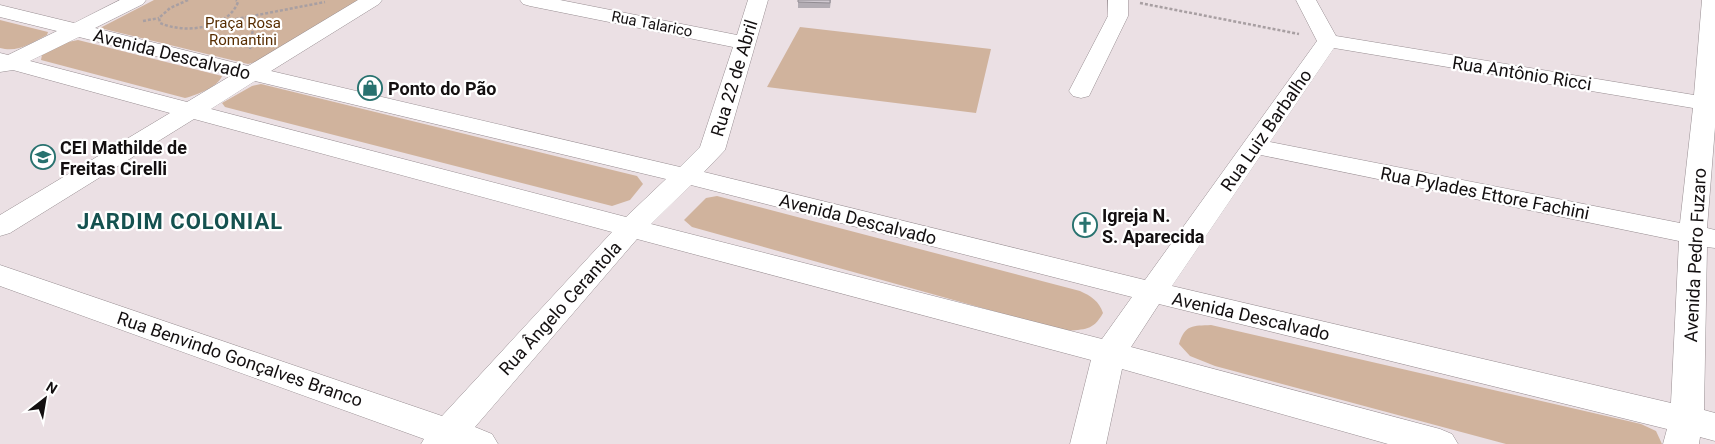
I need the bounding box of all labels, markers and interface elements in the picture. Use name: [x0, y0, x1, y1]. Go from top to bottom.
street label: Rua Talarico: [610, 7, 694, 41]
park label: Praça Rosa Romantini: [205, 14, 281, 49]
street label: Rua 22 de Abril: [706, 17, 762, 139]
street label: Avenida Descalvado: [91, 24, 253, 84]
street label: Rua Antônio Ricci: [1451, 52, 1593, 94]
street label: Rua Luiz Barbalho: [1216, 65, 1316, 195]
shop icon: Ponto do Pão: [357, 75, 383, 101]
place label: Ponto do Pão: [388, 78, 496, 99]
place label: CEI Mathilde de Freitas Cirelli: [60, 137, 187, 179]
school or university icon: CEI Mathilde de Freitas Cirelli: [30, 144, 56, 170]
street label: Rua Pylades Ettore Fachini: [1379, 162, 1591, 224]
street label: Avenida Pedro Fuzaro: [1680, 167, 1710, 343]
street label: Avenida Descalvado: [777, 189, 939, 249]
place label: Igreja N. S. Aparecida: [1102, 205, 1205, 247]
district label: JARDIM COLONIAL: [77, 209, 283, 234]
church icon: Igreja N. S. Aparecida: [1072, 212, 1098, 238]
street label: Rua Ângelo Cerantola: [494, 237, 626, 379]
street label: Avenida Descalvado: [1170, 288, 1332, 344]
street label: Rua Benvindo Gonçalves Branco: [114, 307, 366, 411]
north arrow: [20, 374, 70, 424]
text: N: [43, 378, 60, 397]

